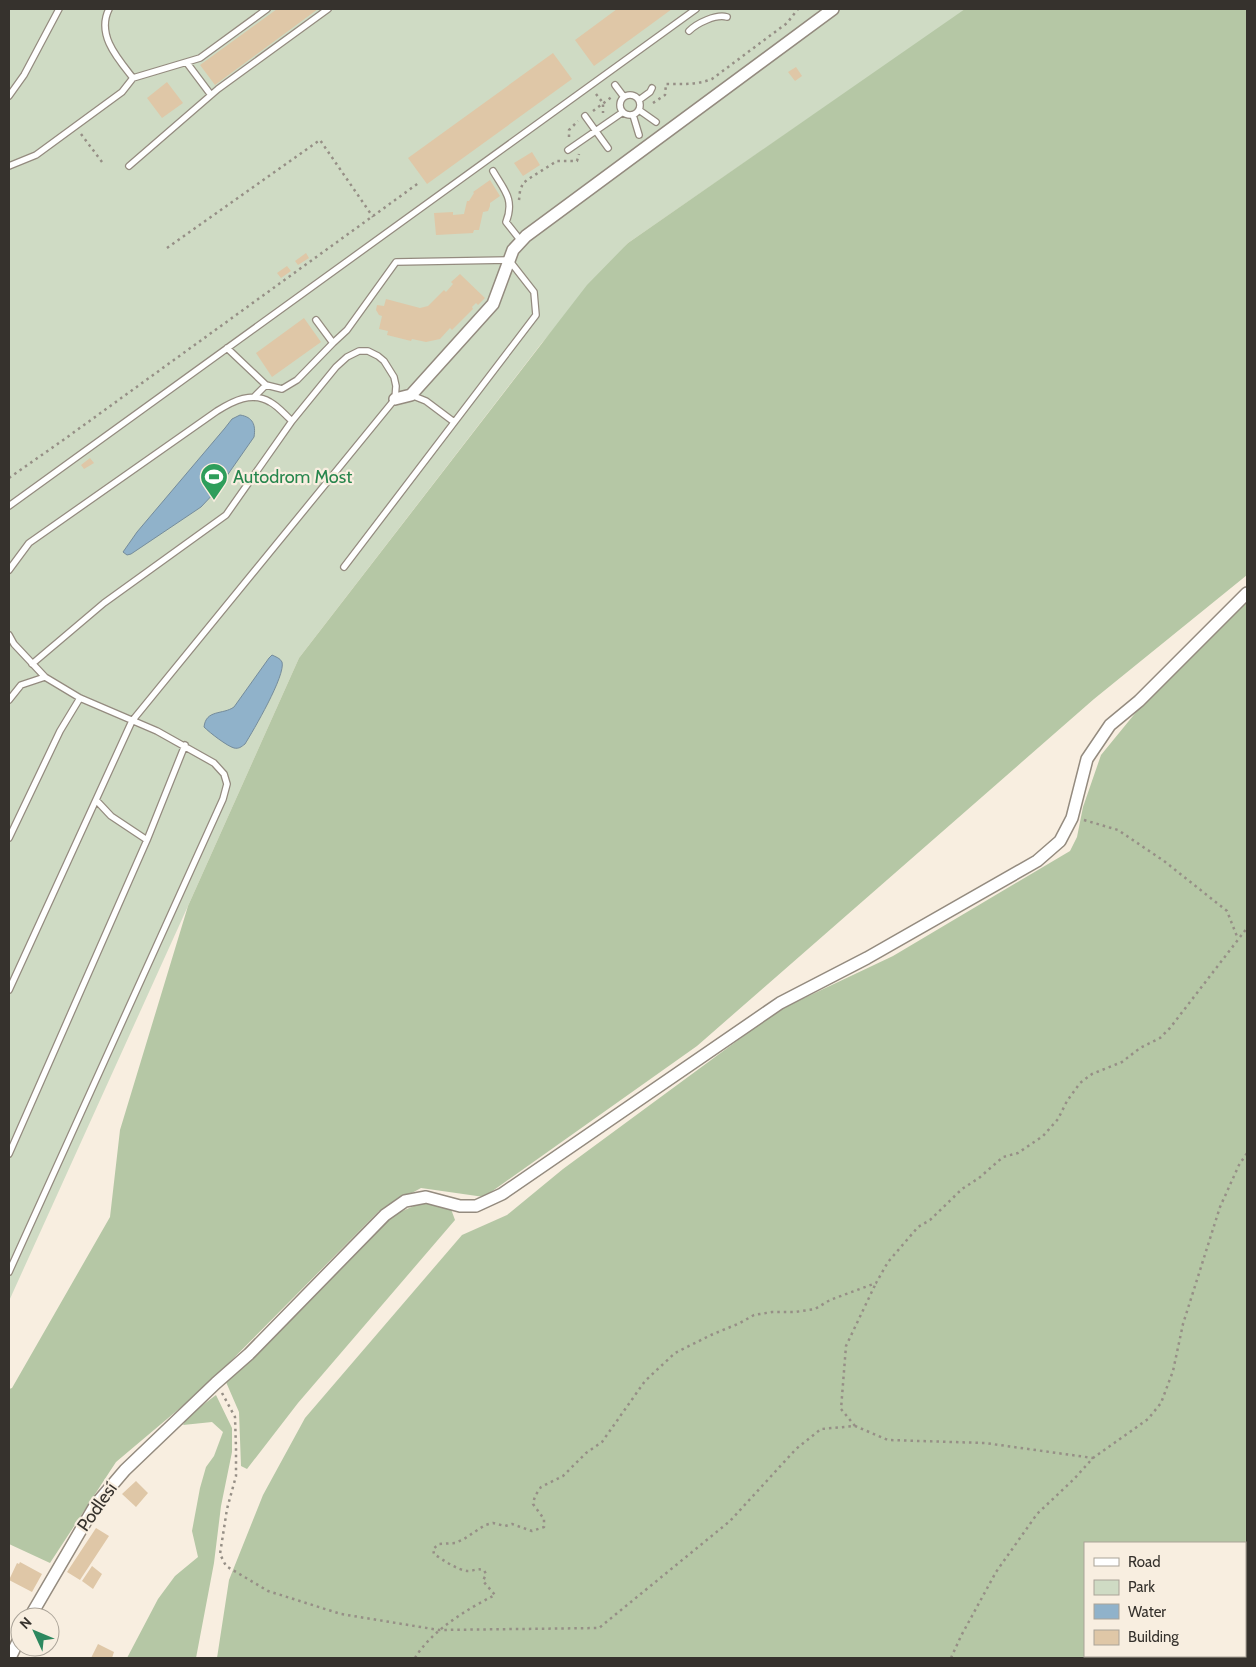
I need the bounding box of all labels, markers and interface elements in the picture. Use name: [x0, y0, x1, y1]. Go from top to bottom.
sports icon: Autodrom Most: [199, 462, 229, 501]
place label: Autodrom Most: [233, 466, 352, 488]
street label: Podlesí: [72, 1478, 122, 1536]
legend: [1084, 1542, 1246, 1657]
text: Road: [1128, 1553, 1161, 1571]
text: Park: [1128, 1578, 1155, 1596]
text: Water: [1128, 1603, 1166, 1621]
north arrow: [10, 1607, 60, 1657]
text: N: [16, 1613, 36, 1633]
text: Building: [1128, 1628, 1179, 1646]

